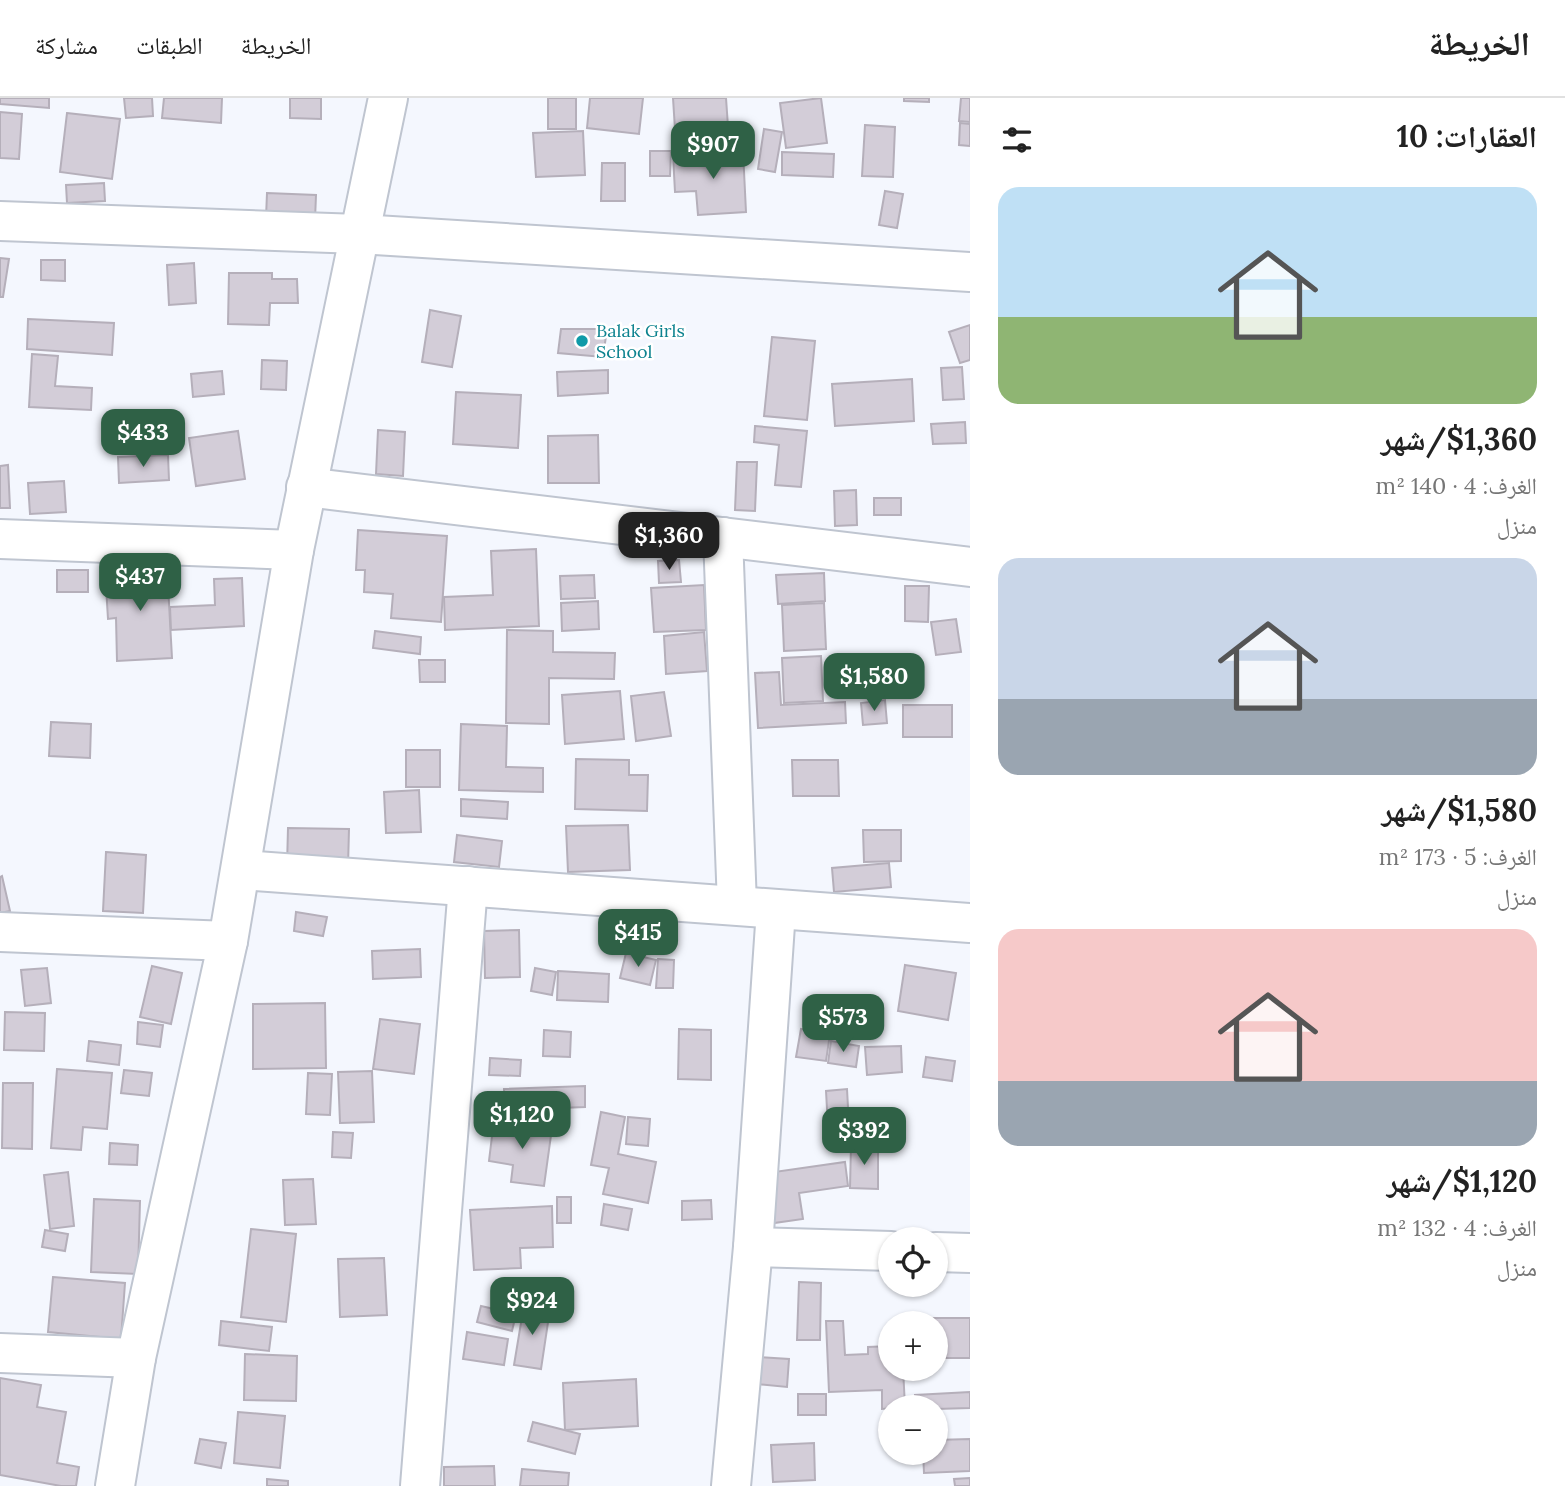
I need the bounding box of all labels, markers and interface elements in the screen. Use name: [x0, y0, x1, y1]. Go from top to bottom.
text: الخريطة: [1429, 22, 1530, 64]
text: مشاركة: [35, 30, 98, 61]
text: الطبقات: [136, 30, 203, 61]
text: الخريطة: [241, 30, 311, 61]
text: العقارات: 10: [1397, 117, 1537, 155]
icon: filters: [998, 121, 1036, 159]
pin: $907: [672, 122, 754, 181]
text: $907: [687, 129, 739, 158]
icon: home: [1205, 232, 1331, 358]
place label: Balak Girls School: [596, 319, 685, 363]
marker: Balak Girls School: [574, 333, 590, 349]
pin: $433: [102, 410, 184, 469]
text: $433: [117, 417, 169, 446]
text: $1,360/شهر: [1381, 420, 1537, 458]
text: الغرف: 4 · 140 m²: [1376, 471, 1537, 500]
text: منزل: [1497, 511, 1537, 540]
pin: $1,360: [612, 512, 726, 572]
text: $1,360: [634, 520, 704, 549]
pin: $437: [99, 554, 181, 613]
text: $437: [115, 561, 165, 590]
icon: home: [1205, 603, 1331, 729]
pin: $1,580: [817, 654, 931, 713]
text: $1,580: [840, 661, 908, 690]
text: $1,580/شهر: [1382, 791, 1537, 829]
text: الغرف: 5 · 173 m²: [1379, 842, 1537, 871]
text: منزل: [1497, 882, 1537, 911]
pin: $415: [597, 910, 679, 969]
text: $415: [614, 917, 662, 946]
icon: home: [1205, 974, 1331, 1100]
pin: $573: [802, 995, 884, 1054]
text: $573: [818, 1002, 868, 1031]
pin: $1,120: [465, 1091, 579, 1151]
text: $1,120: [490, 1099, 554, 1128]
pin: $392: [823, 1108, 905, 1167]
text: $392: [838, 1115, 890, 1144]
text: $1,120/شهر: [1387, 1162, 1537, 1200]
text: الغرف: 4 · 132 m²: [1377, 1213, 1537, 1242]
map controls: [878, 1227, 948, 1465]
button: locate: [878, 1227, 948, 1297]
text: منزل: [1497, 1253, 1537, 1282]
pin: $924: [491, 1278, 573, 1337]
text: $924: [506, 1285, 558, 1314]
button: +: [878, 1311, 948, 1381]
button: −: [878, 1395, 948, 1465]

